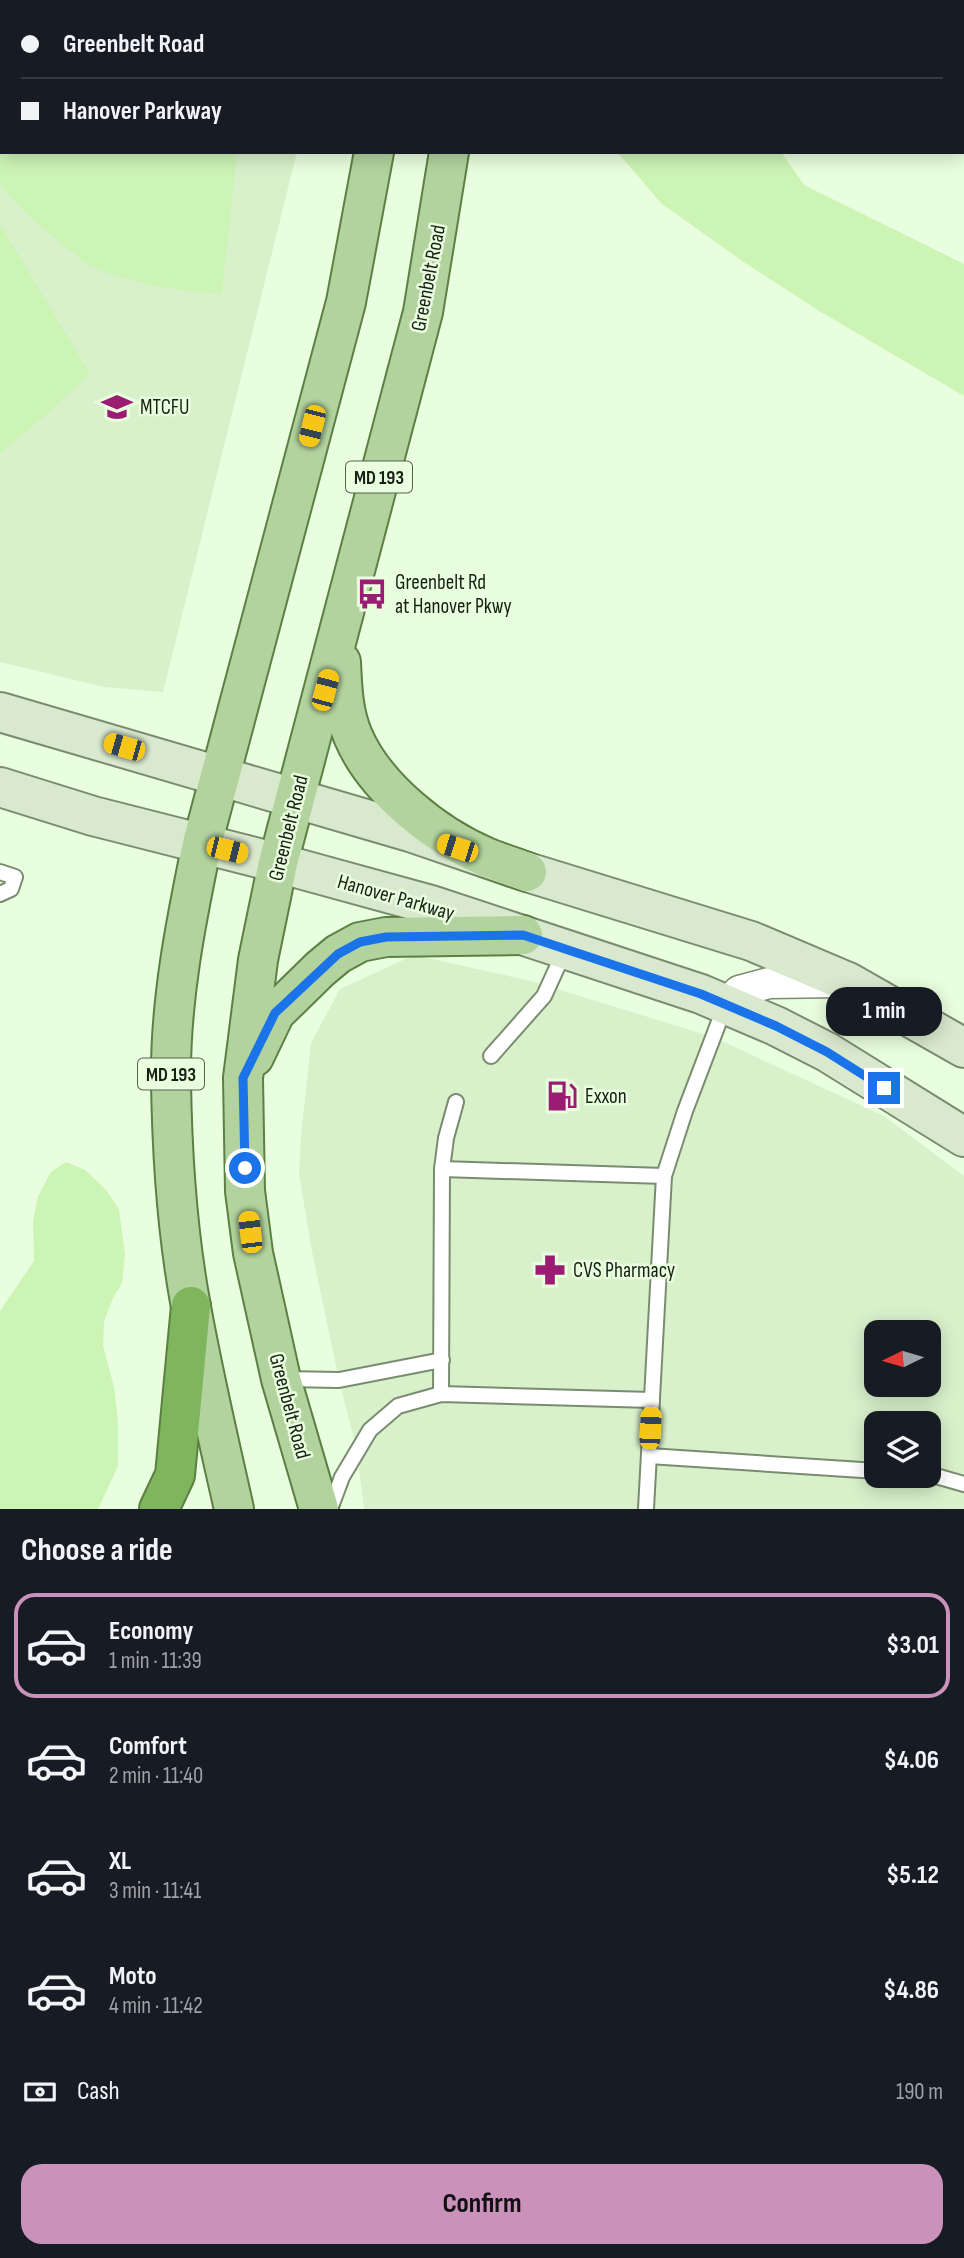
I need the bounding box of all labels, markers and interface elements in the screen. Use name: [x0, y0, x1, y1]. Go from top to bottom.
text: Greenbelt Road: [63, 29, 204, 60]
text: Hanover Parkway: [63, 96, 222, 127]
street label: Greenbelt Road: [406, 223, 451, 333]
school or university icon: MTCFU: [100, 390, 134, 424]
place label: MTCFU: [140, 395, 189, 420]
car: [297, 403, 328, 449]
road number: MD 193: [346, 462, 412, 492]
place label: Greenbelt Rd at Hanover Pkwy: [395, 570, 512, 619]
bus stop icon: Greenbelt Rd at Hanover Pkwy: [355, 577, 389, 611]
car: [310, 667, 341, 713]
car: [101, 731, 148, 763]
street label: Greenbelt Road: [263, 773, 314, 883]
car: [434, 832, 481, 864]
car: [205, 835, 250, 865]
street label: Hanover Parkway: [335, 869, 457, 926]
callout: 1 min: [826, 986, 942, 1036]
text: 1 min: [863, 997, 905, 1025]
road number: MD 193: [138, 1058, 204, 1090]
route end: [868, 1072, 900, 1104]
fuel station icon: Exxon: [545, 1079, 579, 1113]
place label: Exxon: [585, 1084, 627, 1109]
route start: [229, 1152, 261, 1184]
car: [238, 1210, 263, 1254]
pharmacy icon: CVS Pharmacy: [533, 1253, 567, 1287]
place label: CVS Pharmacy: [573, 1258, 675, 1283]
north arrow: [864, 1320, 942, 1396]
map controls: [864, 1320, 941, 1488]
street label: Greenbelt Road: [263, 1351, 316, 1461]
car: [639, 1406, 662, 1450]
button: layers: [864, 1411, 941, 1488]
text: Choose a ride: [21, 1531, 173, 1570]
icon: car: [25, 1614, 88, 1677]
text: Economy: [109, 1616, 193, 1647]
text: $3.01: [886, 1630, 939, 1661]
text: 1 min · 11:39: [109, 1647, 202, 1675]
icon: car: [25, 1729, 88, 1792]
text: Comfort: [109, 1731, 187, 1762]
text: $4.06: [884, 1745, 939, 1776]
text: 2 min · 11:40: [109, 1762, 203, 1790]
icon: car: [25, 1844, 88, 1907]
text: XL: [109, 1846, 131, 1877]
text: $5.12: [886, 1860, 939, 1891]
text: 3 min · 11:41: [109, 1877, 201, 1905]
icon: car: [25, 1959, 88, 2022]
text: Moto: [109, 1961, 157, 1992]
text: $4.86: [883, 1975, 939, 2006]
text: 4 min · 11:42: [109, 1992, 203, 2020]
icon: cash: [21, 2073, 59, 2111]
text: Cash: [77, 2076, 120, 2107]
text: 190 m: [896, 2078, 943, 2106]
button: Confirm: [21, 2164, 943, 2244]

